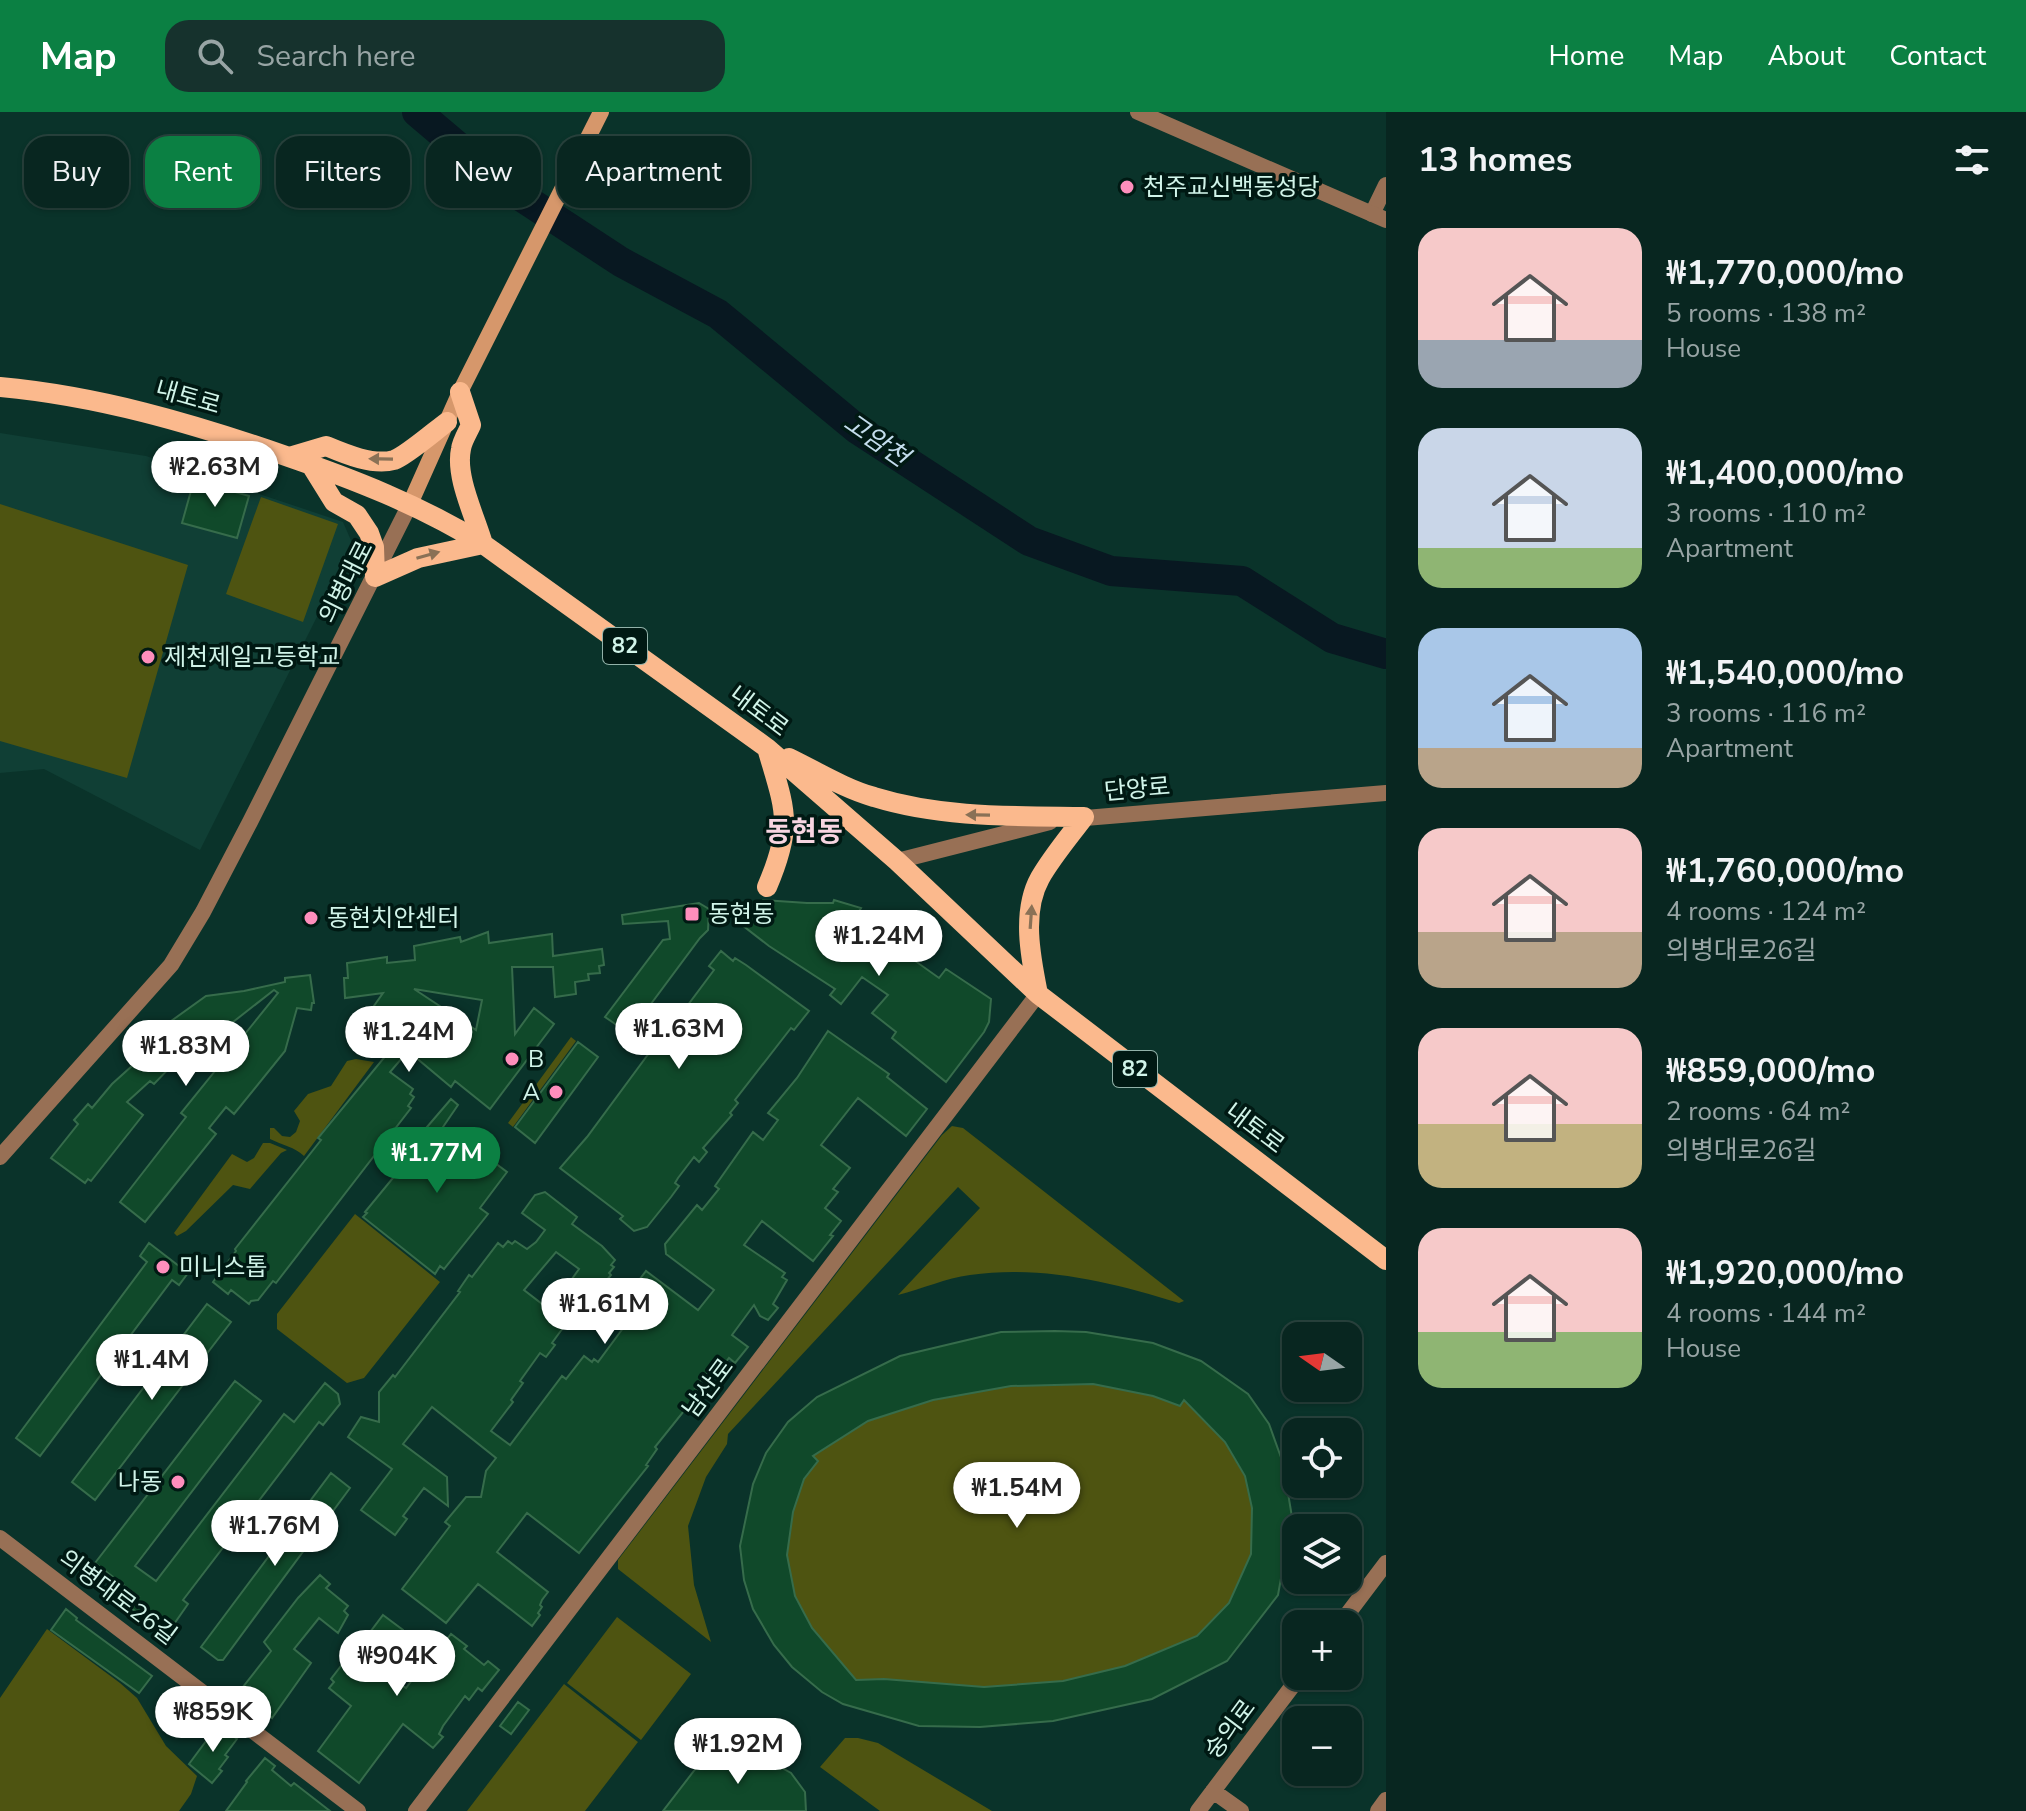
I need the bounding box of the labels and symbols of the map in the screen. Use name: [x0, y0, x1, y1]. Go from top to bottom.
place label: 천주교신백동성당: [1143, 171, 1320, 203]
marker: 천주교신백동성당: [1118, 178, 1136, 196]
street label: 내토로: [152, 372, 224, 422]
water label: 고암천: [837, 405, 918, 477]
pin: ₩2.63M: [150, 441, 280, 509]
one-way arrow: [368, 453, 393, 466]
street label: 의병대로: [312, 535, 380, 629]
one-way arrow: [415, 549, 440, 561]
road number: 82: [603, 628, 647, 664]
place label: 제천제일고등학교: [164, 641, 341, 673]
marker: 제천제일고등학교: [139, 648, 157, 666]
street label: 내토로: [723, 678, 795, 744]
street label: 단양로: [1103, 770, 1171, 808]
one-way arrow: [965, 809, 990, 821]
district label: 동현동: [765, 813, 843, 851]
place label: 동현동: [708, 898, 774, 930]
place label: 동현치안센터: [327, 902, 459, 934]
one-way arrow: [1025, 904, 1038, 929]
marker: 동현동: [683, 905, 701, 923]
marker: 동현치안센터: [302, 909, 320, 927]
pin: ₩1.24M: [814, 910, 944, 978]
pin: ₩1.63M: [614, 1003, 744, 1071]
pin: ₩1.24M: [344, 1006, 474, 1074]
pin: ₩1.83M: [121, 1020, 251, 1088]
place label: B: [528, 1043, 544, 1075]
marker: B: [503, 1050, 521, 1068]
road number: 82: [1113, 1051, 1157, 1087]
place label: A: [523, 1076, 541, 1108]
marker: A: [547, 1083, 565, 1101]
street label: 내토로: [1219, 1095, 1291, 1161]
pin: ₩1.77M: [372, 1127, 502, 1195]
place label: 미니스톱: [179, 1251, 267, 1283]
marker: 미니스톱: [154, 1258, 172, 1276]
pin: ₩1.61M: [540, 1278, 670, 1346]
north arrow: [1282, 1322, 1362, 1402]
pin: ₩1.4M: [96, 1334, 208, 1402]
street label: 남산로: [675, 1352, 741, 1424]
pin: ₩1.54M: [952, 1462, 1082, 1530]
place label: 나동: [118, 1466, 162, 1498]
marker: 나동: [169, 1473, 187, 1491]
pin: ₩1.76M: [210, 1500, 340, 1568]
street label: 의병대로26길: [53, 1542, 183, 1652]
pin: ₩904K: [341, 1630, 453, 1698]
pin: ₩859K: [157, 1686, 269, 1754]
street label: 숭의로: [1197, 1693, 1263, 1765]
pin: ₩1.92M: [673, 1718, 803, 1786]

